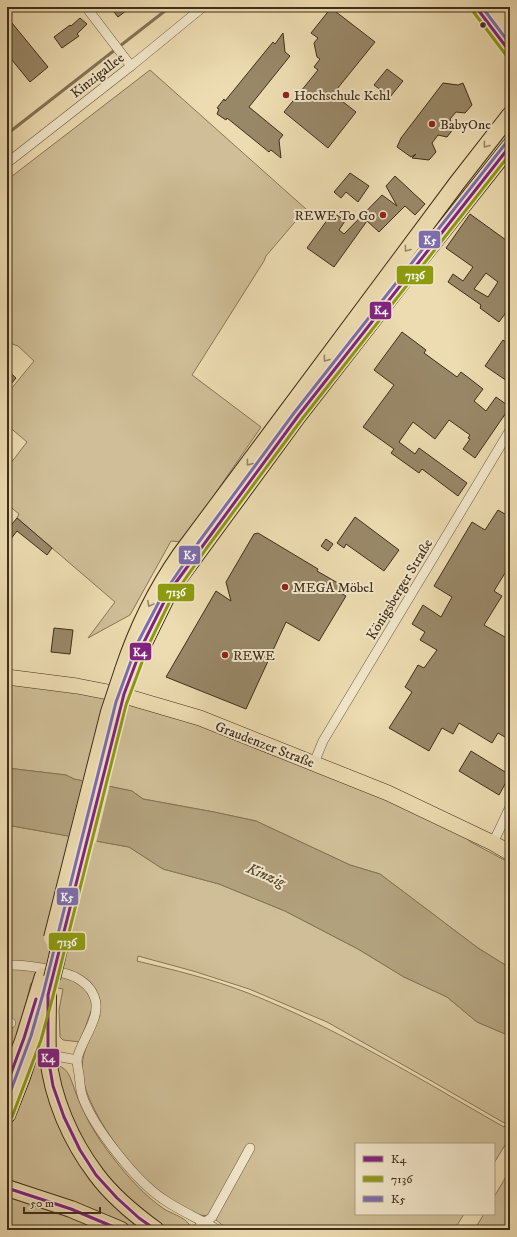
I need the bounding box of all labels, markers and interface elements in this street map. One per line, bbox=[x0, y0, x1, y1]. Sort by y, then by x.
unlabelled marker bbox=[478, 20, 488, 30]
street label: Kinzigallee bbox=[67, 49, 128, 102]
place label: Hochschule Kehl bbox=[294, 87, 391, 105]
marker: Hochschule Kehl bbox=[281, 90, 291, 100]
place label: BabyOne bbox=[440, 116, 491, 134]
marker: BabyOne bbox=[427, 119, 437, 129]
one-way arrow bbox=[483, 141, 490, 148]
place label: REWE To Go bbox=[295, 207, 375, 225]
marker: REWE To Go bbox=[378, 210, 388, 220]
line badge: K5 bbox=[418, 230, 441, 249]
text: K5 bbox=[423, 234, 437, 248]
one-way arrow bbox=[405, 245, 412, 252]
line badge: 7136 bbox=[396, 265, 434, 285]
text: 7136 bbox=[405, 269, 426, 283]
line badge: K4 bbox=[369, 301, 392, 320]
text: K4 bbox=[374, 304, 389, 318]
one-way arrow bbox=[324, 355, 331, 362]
one-way arrow bbox=[246, 459, 253, 466]
street label: Königsberger Straße bbox=[363, 536, 437, 643]
line badge: K5 bbox=[178, 545, 201, 565]
text: K5 bbox=[183, 549, 197, 563]
place label: MEGA Möbel bbox=[293, 579, 374, 597]
marker: MEGA Möbel bbox=[280, 582, 290, 592]
line badge: 7136 bbox=[157, 583, 195, 602]
text: 7136 bbox=[166, 586, 187, 600]
one-way arrow bbox=[147, 600, 155, 607]
line badge: K4 bbox=[129, 642, 152, 661]
text: K4 bbox=[133, 646, 148, 660]
place label: REWE bbox=[233, 647, 275, 665]
marker: REWE bbox=[220, 650, 230, 660]
street label: Graudenzer Straße bbox=[212, 718, 317, 772]
water label: Kinzig bbox=[243, 859, 290, 893]
line badge: K5 bbox=[56, 887, 79, 906]
text: K5 bbox=[60, 891, 74, 905]
line badge: 7136 bbox=[48, 932, 86, 951]
text: 7136 bbox=[57, 936, 78, 950]
line badge: K4 bbox=[37, 1048, 60, 1068]
text: K4 bbox=[41, 1052, 56, 1066]
legend bbox=[355, 1143, 495, 1215]
text: K4 bbox=[391, 1152, 407, 1167]
text: 7136 bbox=[391, 1172, 413, 1187]
scale bar bbox=[24, 1189, 100, 1215]
text: K5 bbox=[391, 1192, 405, 1207]
text: 50 m bbox=[30, 1196, 54, 1211]

